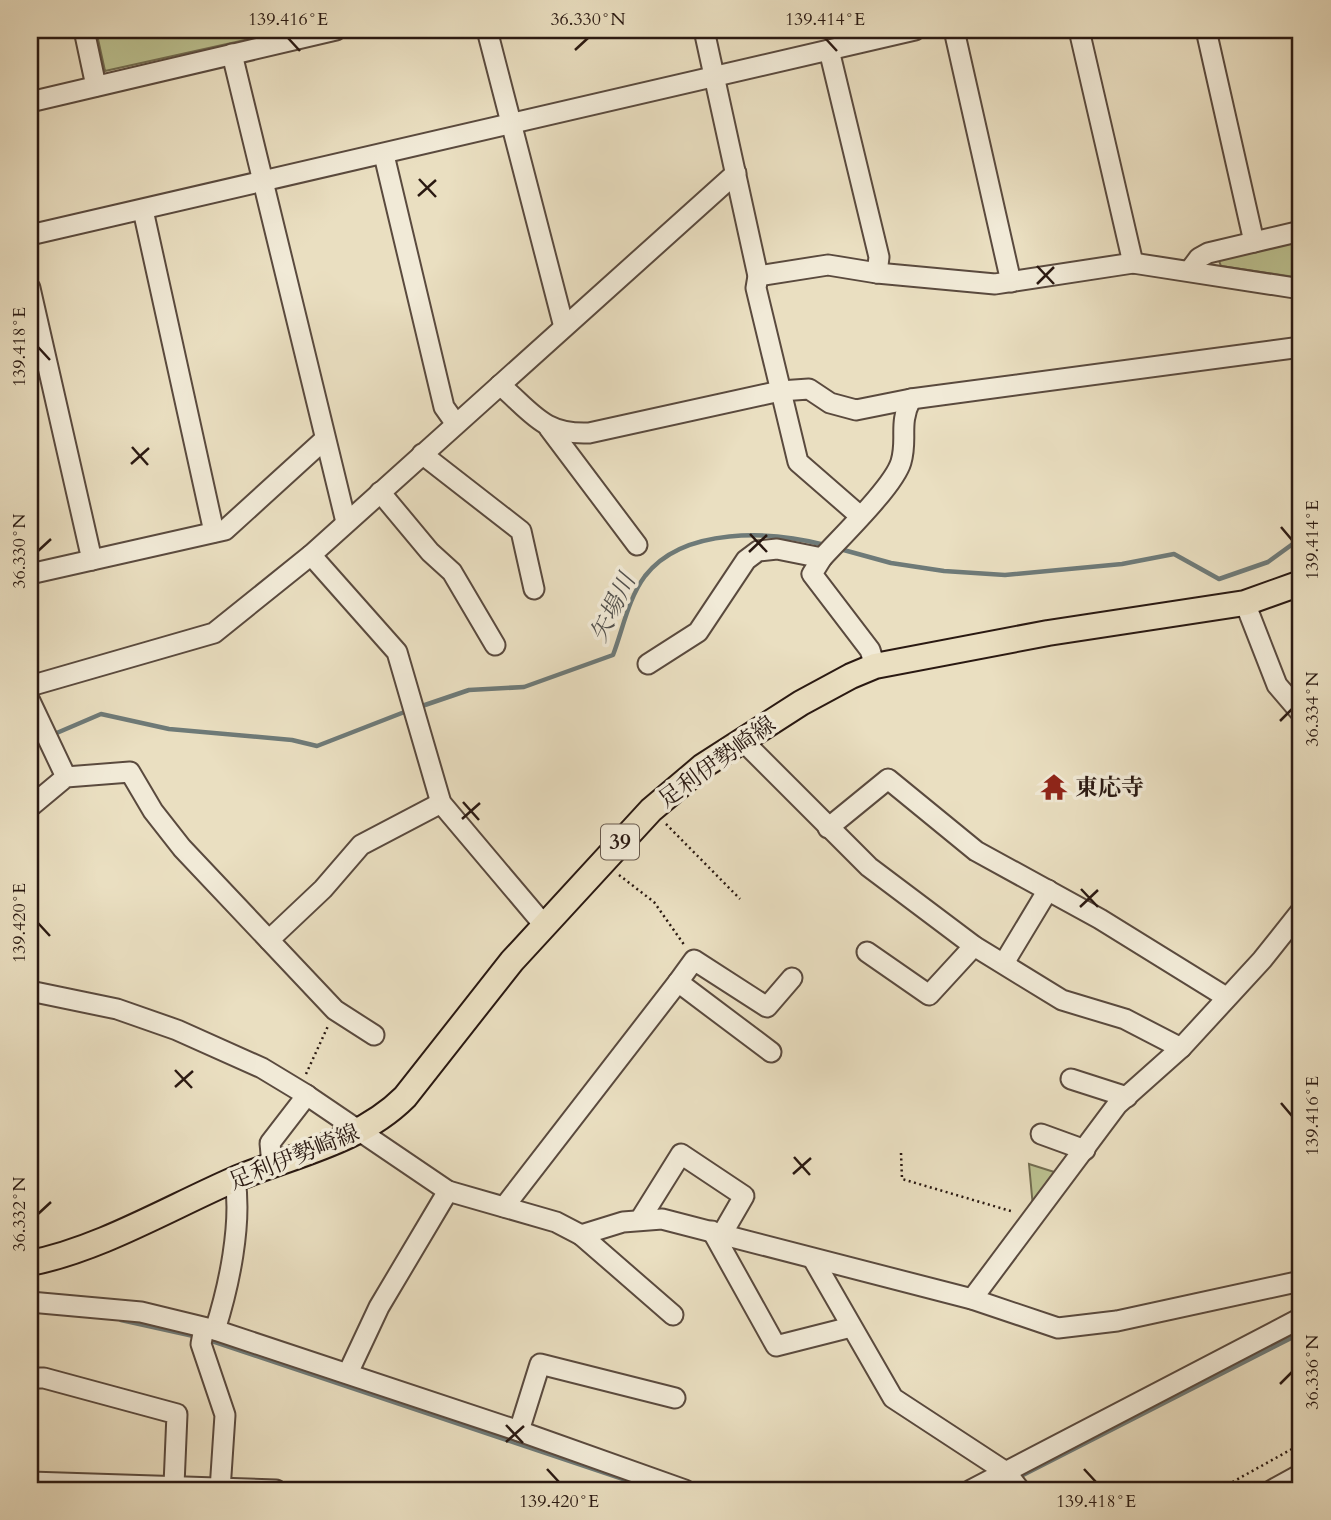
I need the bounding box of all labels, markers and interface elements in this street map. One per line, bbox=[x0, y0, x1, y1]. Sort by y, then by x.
text: 139.416°E bbox=[248, 7, 328, 32]
text: 36.330°N bbox=[550, 7, 626, 32]
text: 139.414°E bbox=[785, 7, 865, 32]
text: 139.418°E bbox=[7, 307, 32, 387]
text: 139.414°E bbox=[1300, 500, 1325, 580]
text: 36.330°N bbox=[7, 513, 32, 589]
water label: 矢場川 bbox=[582, 566, 645, 648]
text: 36.334°N bbox=[1300, 671, 1325, 747]
street label: 足利伊勢崎線 bbox=[652, 709, 782, 815]
temple icon: 東応寺 bbox=[1039, 772, 1069, 802]
place label: 東応寺 bbox=[1075, 772, 1144, 803]
road number: 39 bbox=[601, 824, 639, 860]
text: 139.420°E bbox=[7, 883, 32, 963]
text: 139.416°E bbox=[1300, 1076, 1325, 1156]
street label: 足利伊勢崎線 bbox=[224, 1117, 364, 1197]
text: 36.332°N bbox=[7, 1176, 32, 1252]
text: 36.336°N bbox=[1300, 1334, 1325, 1410]
text: 139.420°E bbox=[519, 1489, 599, 1514]
text: 139.418°E bbox=[1056, 1489, 1136, 1514]

